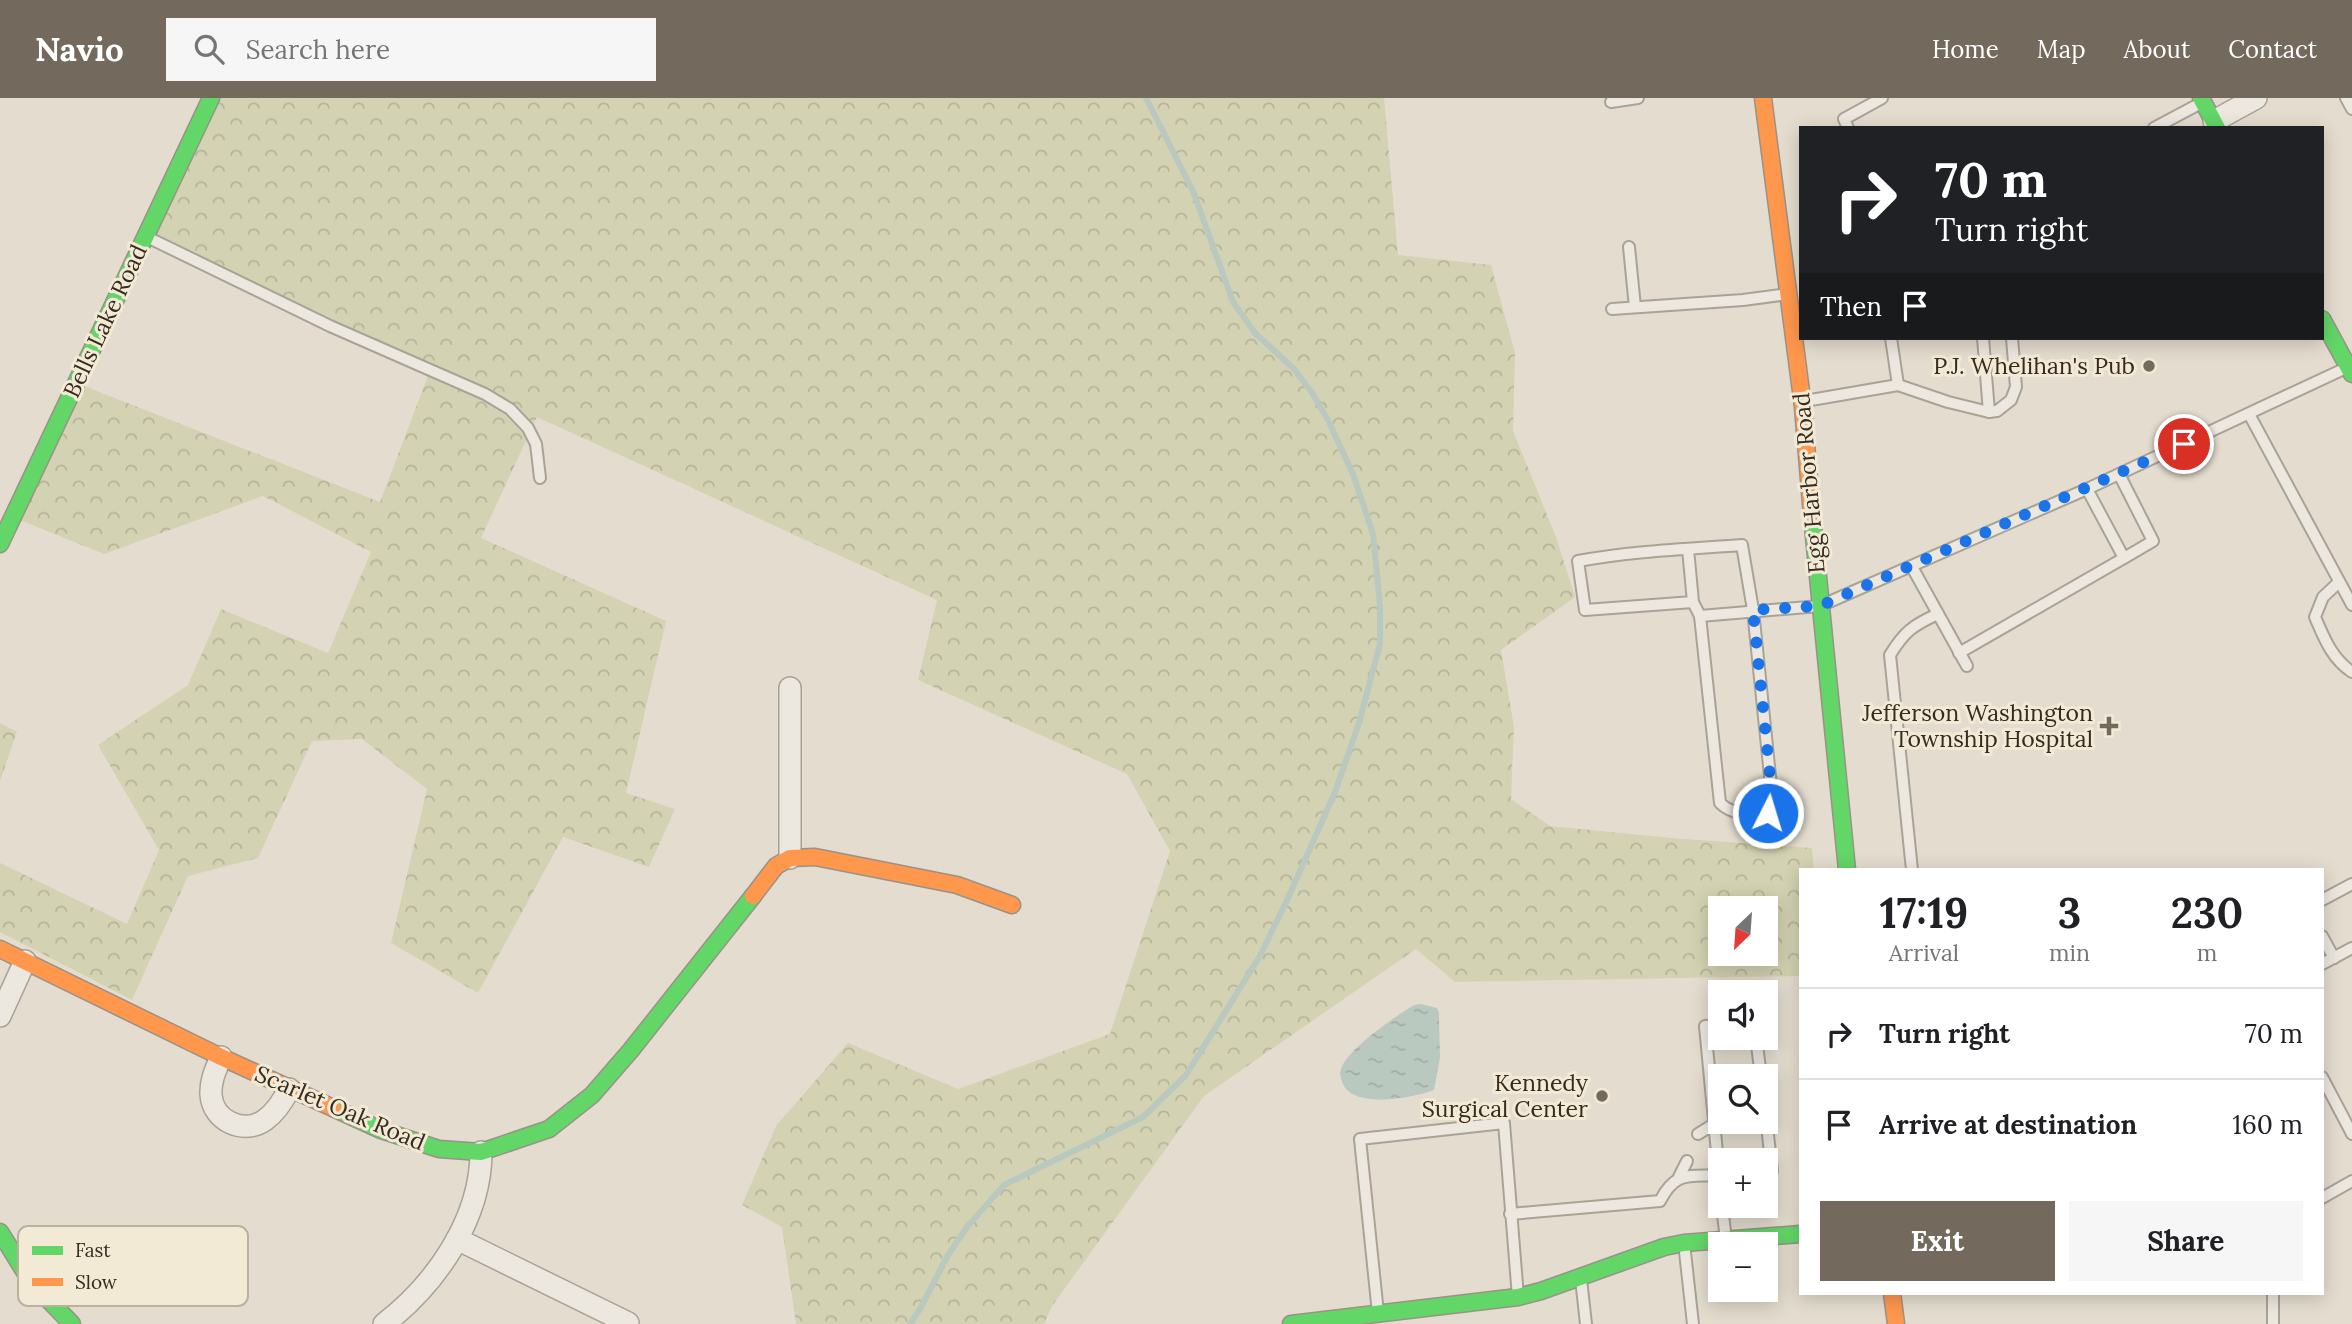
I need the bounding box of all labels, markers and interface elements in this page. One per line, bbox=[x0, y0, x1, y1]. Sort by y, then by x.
search box bbox=[166, 18, 656, 81]
text: Navio bbox=[35, 28, 124, 70]
icon: search bbox=[190, 30, 228, 68]
text: Search here bbox=[246, 33, 390, 66]
text: Home bbox=[1932, 34, 1999, 65]
text: Map bbox=[2037, 34, 2086, 65]
text: About bbox=[2124, 34, 2190, 65]
text: Contact bbox=[2228, 34, 2317, 65]
text: 70 m bbox=[1935, 148, 2047, 210]
icon: right bbox=[1820, 154, 1911, 245]
text: Turn right bbox=[1935, 209, 2088, 250]
street label: Bells Lake Road bbox=[56, 239, 153, 402]
icon: arrive bbox=[1896, 287, 1934, 325]
text: Then bbox=[1820, 290, 1882, 323]
place label: P.J. Whelihan's Pub bbox=[1933, 351, 2135, 380]
marker: P.J. Whelihan's Pub bbox=[2141, 358, 2157, 374]
street label: Egg Harbor Road bbox=[1786, 391, 1831, 575]
pin bbox=[2154, 414, 2214, 474]
icon: arrive bbox=[2165, 425, 2203, 463]
place label: Jefferson Washington Township Hospital bbox=[1861, 698, 2093, 753]
marker: Jefferson Washington Township Hospital bbox=[2099, 716, 2119, 736]
position arrow bbox=[1731, 776, 1805, 850]
text: 17:19 bbox=[1880, 886, 1968, 940]
text: 3 bbox=[2058, 886, 2081, 940]
text: 230 bbox=[2171, 886, 2243, 940]
north arrow bbox=[1708, 896, 1778, 966]
map controls bbox=[1708, 896, 1778, 1302]
text: Arrival bbox=[1889, 938, 1959, 967]
text: min bbox=[2049, 938, 2090, 967]
text: m bbox=[2197, 938, 2217, 967]
button: sound bbox=[1708, 980, 1778, 1050]
icon: right bbox=[1820, 1015, 1858, 1053]
text: Turn right bbox=[1879, 1017, 2010, 1050]
text: 70 m bbox=[2245, 1017, 2303, 1050]
street label: Scarlet Oak Road bbox=[251, 1059, 430, 1157]
button: search bbox=[1708, 1064, 1778, 1134]
place label: Kennedy Surgical Center bbox=[1422, 1068, 1589, 1123]
marker: Kennedy Surgical Center bbox=[1594, 1088, 1610, 1104]
icon: arrive bbox=[1820, 1106, 1858, 1144]
text: Arrive at destination bbox=[1879, 1108, 2137, 1141]
text: 160 m bbox=[2232, 1108, 2303, 1141]
button: + bbox=[1708, 1148, 1778, 1218]
button: Exit bbox=[1820, 1201, 2055, 1281]
button: Share bbox=[2069, 1201, 2303, 1281]
legend bbox=[18, 1226, 248, 1306]
button: − bbox=[1708, 1232, 1778, 1302]
text: Fast bbox=[75, 1238, 111, 1262]
text: Slow bbox=[75, 1270, 118, 1294]

